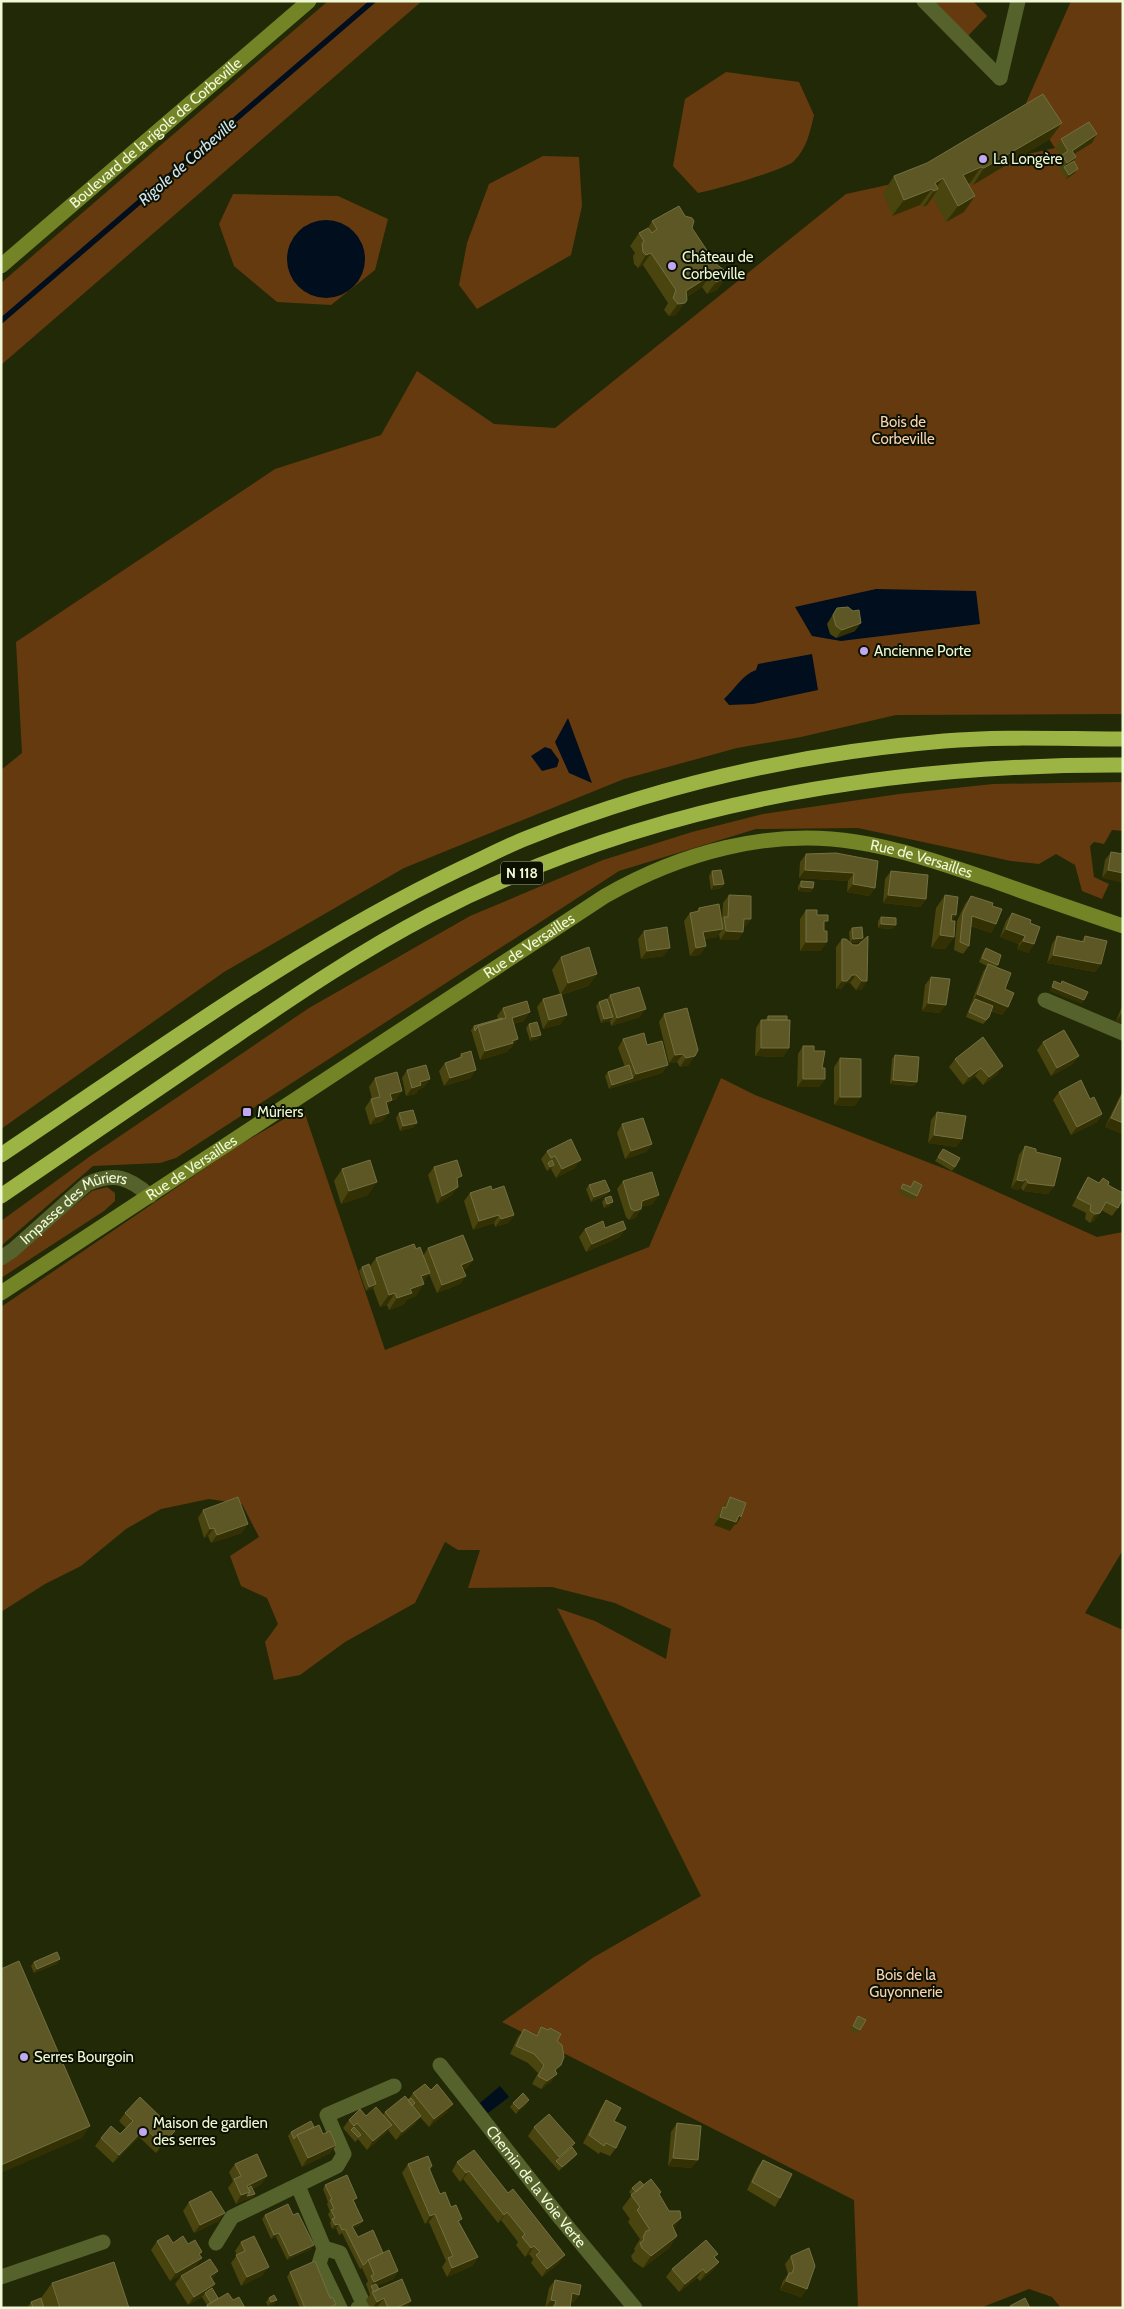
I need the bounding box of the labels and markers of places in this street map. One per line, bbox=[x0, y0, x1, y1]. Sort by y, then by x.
place label: La Longère bbox=[993, 150, 1063, 168]
marker: La Longère bbox=[977, 153, 989, 165]
place label: Château de Corbeville bbox=[682, 248, 754, 283]
marker: Château de Corbeville bbox=[666, 260, 678, 272]
place label: Ancienne Porte bbox=[874, 642, 971, 660]
marker: Ancienne Porte bbox=[858, 645, 870, 657]
place label: Mûriers bbox=[257, 1103, 303, 1121]
marker: Mûriers bbox=[241, 1106, 253, 1118]
place label: Serres Bourgoin bbox=[34, 2048, 134, 2066]
marker: Serres Bourgoin bbox=[18, 2051, 30, 2063]
place label: Maison de gardien des serres bbox=[153, 2114, 268, 2149]
marker: Maison de gardien des serres bbox=[137, 2126, 149, 2138]

